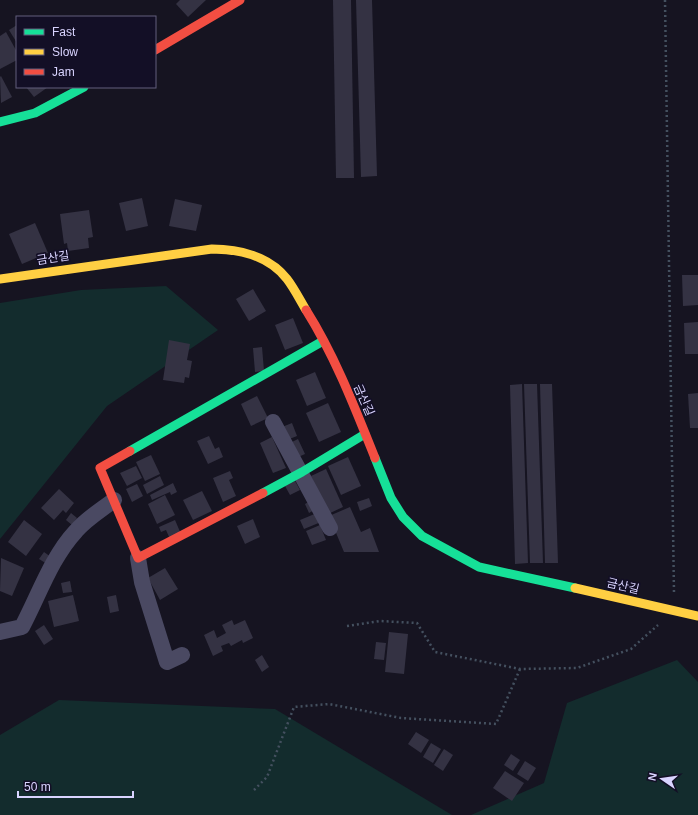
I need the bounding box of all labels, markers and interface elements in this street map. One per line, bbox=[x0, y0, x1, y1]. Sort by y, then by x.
legend bbox=[16, 16, 156, 88]
text: Fast bbox=[52, 25, 76, 39]
text: Slow bbox=[52, 45, 78, 59]
text: Jam bbox=[52, 65, 75, 79]
street label: 금산길 bbox=[36, 248, 70, 268]
street label: 금산길 bbox=[351, 382, 377, 418]
street label: 금산길 bbox=[605, 575, 641, 597]
north arrow bbox=[642, 759, 682, 799]
text: N bbox=[646, 771, 659, 782]
scale bar bbox=[18, 773, 133, 799]
text: 50 m bbox=[24, 780, 51, 794]

